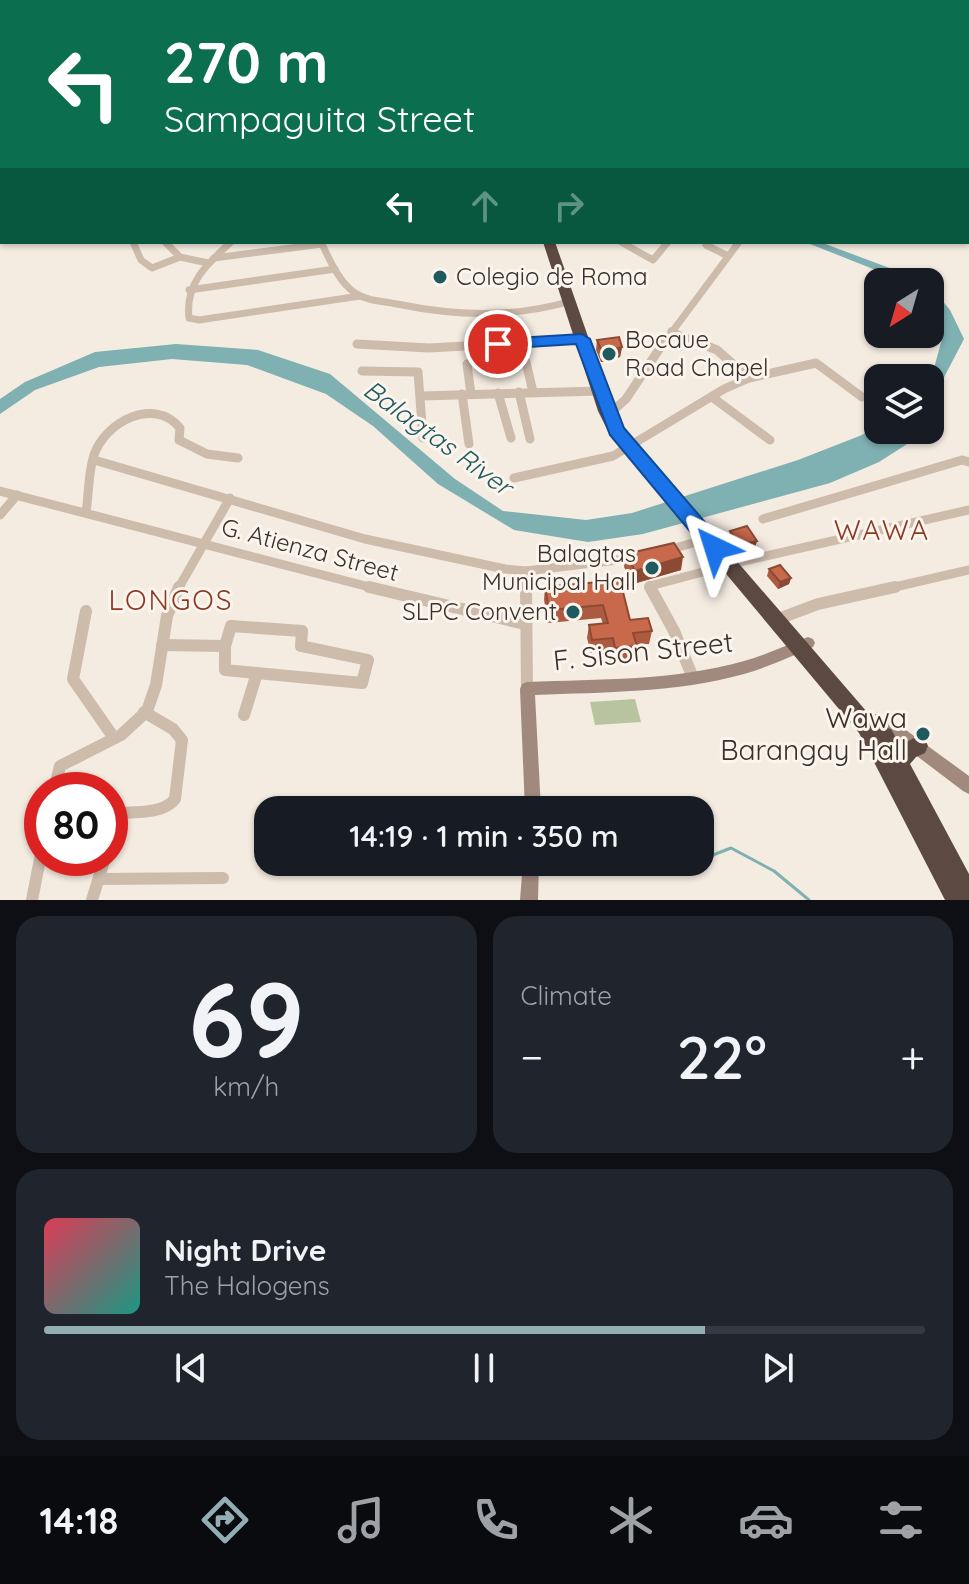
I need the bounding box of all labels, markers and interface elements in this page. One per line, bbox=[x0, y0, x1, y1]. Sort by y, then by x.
text: 270 m bbox=[164, 27, 328, 97]
icon: left bbox=[32, 32, 136, 136]
text: Sampaguita Street bbox=[164, 96, 475, 141]
icon: left bbox=[379, 184, 423, 228]
icon: ahead bbox=[463, 184, 507, 228]
icon: right bbox=[547, 184, 591, 228]
place label: Colegio de Roma bbox=[456, 261, 648, 291]
marker: Colegio de Roma bbox=[431, 268, 449, 286]
north arrow bbox=[864, 268, 944, 348]
map controls bbox=[864, 268, 944, 444]
pin bbox=[464, 310, 532, 378]
icon: arrive bbox=[476, 322, 520, 366]
place label: Bocaue Road Chapel bbox=[625, 324, 769, 382]
marker: Bocaue Road Chapel bbox=[600, 345, 618, 363]
button: layers bbox=[864, 364, 944, 444]
water label: Balagtas River bbox=[357, 373, 522, 504]
position arrow bbox=[673, 506, 757, 590]
street label: G. Atienza Street bbox=[219, 511, 402, 587]
district label: WAWA bbox=[834, 512, 930, 547]
place label: Balagtas Municipal Hall bbox=[482, 538, 636, 596]
marker: Balagtas Municipal Hall bbox=[643, 559, 661, 577]
district label: LONGOS bbox=[108, 582, 234, 617]
place label: SLPC Convent bbox=[402, 596, 557, 626]
marker: SLPC Convent bbox=[564, 603, 582, 621]
street label: F. Sison Street bbox=[551, 624, 735, 677]
place label: Wawa Barangay Hall bbox=[720, 700, 907, 767]
marker: Wawa Barangay Hall bbox=[914, 725, 932, 743]
speed limit sign: 80 bbox=[24, 772, 128, 876]
text: 14:19 · 1 min · 350 m bbox=[349, 817, 619, 855]
text: 69 bbox=[188, 953, 305, 1083]
text: Climate bbox=[521, 979, 612, 1012]
text: 22° bbox=[677, 1019, 767, 1094]
text: − bbox=[521, 1029, 543, 1084]
text: + bbox=[900, 1029, 925, 1084]
text: km/h bbox=[213, 1070, 279, 1103]
text: Night Drive bbox=[164, 1231, 326, 1269]
text: The Halogens bbox=[164, 1269, 330, 1302]
icon: previous bbox=[169, 1346, 213, 1390]
icon: pause bbox=[462, 1346, 506, 1390]
icon: next bbox=[756, 1346, 800, 1390]
icon: directions bbox=[197, 1492, 253, 1548]
icon: music bbox=[333, 1492, 389, 1548]
icon: phone bbox=[468, 1492, 524, 1548]
icon: climate bbox=[603, 1492, 659, 1548]
icon: car bbox=[738, 1492, 794, 1548]
icon: filters bbox=[873, 1492, 929, 1548]
text: 14:18 bbox=[40, 1498, 118, 1543]

